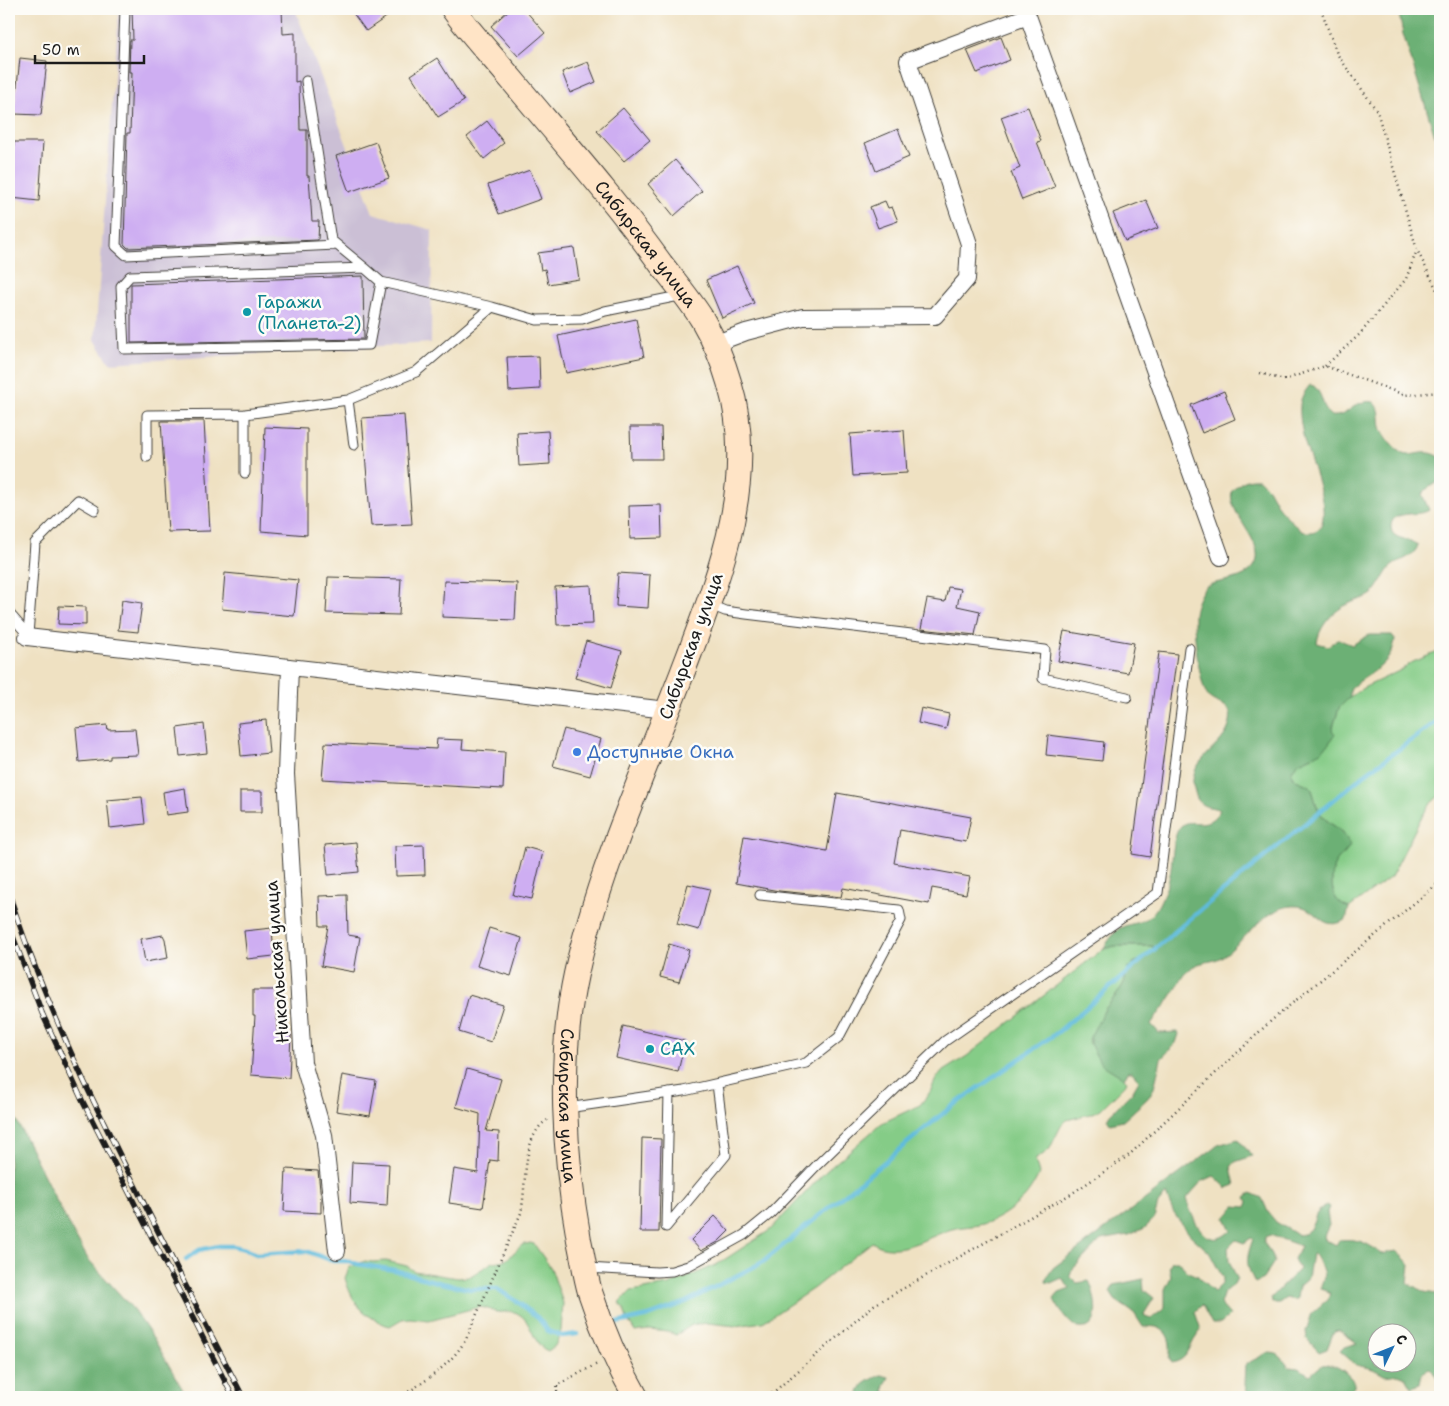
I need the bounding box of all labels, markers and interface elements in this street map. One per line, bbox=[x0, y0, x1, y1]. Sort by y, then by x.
scale bar bbox=[35, 32, 144, 64]
text: 50 m bbox=[42, 40, 80, 60]
street label: Сибирская улица bbox=[589, 175, 703, 312]
place label: Гаражи (Планета-2) bbox=[257, 290, 361, 335]
marker: Гаражи (Планета-2) bbox=[241, 306, 253, 318]
street label: Сибирская улица bbox=[653, 569, 729, 723]
place label: Доступные Окна bbox=[587, 740, 734, 764]
marker: Доступные Окна bbox=[571, 746, 583, 758]
street label: Никольская улица bbox=[259, 880, 295, 1044]
street label: Сибирская улица bbox=[553, 1027, 582, 1184]
place label: САХ bbox=[660, 1037, 695, 1061]
marker: САХ bbox=[644, 1043, 656, 1055]
north arrow bbox=[1366, 1324, 1416, 1374]
text: С bbox=[1392, 1330, 1411, 1348]

